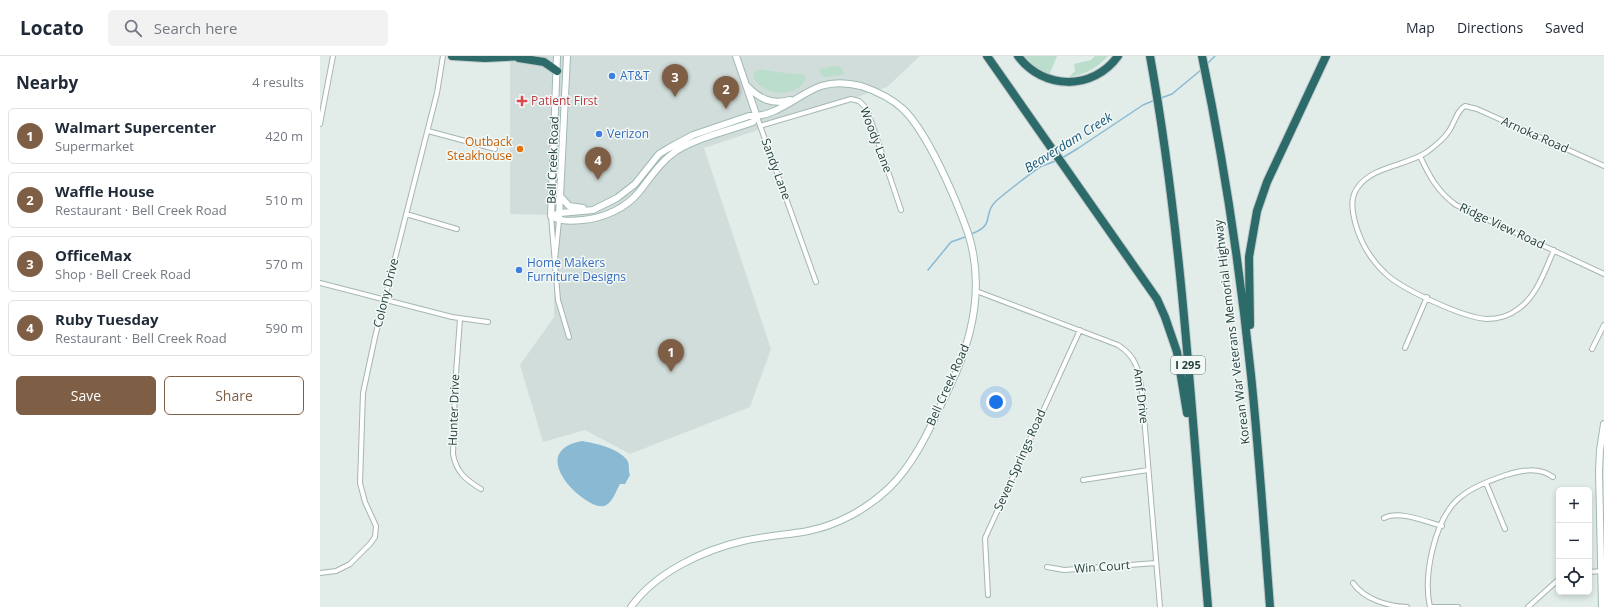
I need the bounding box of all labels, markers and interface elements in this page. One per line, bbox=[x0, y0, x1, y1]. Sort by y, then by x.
search box bbox=[108, 10, 388, 46]
text: Locato bbox=[20, 15, 84, 41]
icon: search bbox=[122, 17, 144, 39]
text: Search here bbox=[154, 18, 237, 38]
text: Map bbox=[1406, 18, 1435, 37]
text: Directions bbox=[1457, 18, 1523, 37]
text: Saved bbox=[1545, 18, 1584, 37]
pin: 3 bbox=[662, 64, 688, 97]
place label: AT&T bbox=[620, 67, 650, 84]
text: Nearby bbox=[16, 71, 78, 94]
marker: AT&T bbox=[607, 71, 617, 81]
text: 4 results bbox=[252, 73, 304, 91]
pin: 2 bbox=[713, 76, 739, 109]
place label: Patient First bbox=[531, 92, 598, 109]
marker: Patient First bbox=[516, 95, 528, 107]
street label: Woody Lane bbox=[856, 105, 897, 175]
water label: Beaverdam Creek bbox=[1020, 107, 1116, 176]
street label: Arnoka Road bbox=[1499, 112, 1571, 157]
street label: Bell Creek Road bbox=[542, 116, 563, 204]
text: Walmart Supercenter bbox=[55, 117, 216, 137]
place label: Verizon bbox=[607, 125, 649, 142]
text: 1 bbox=[26, 127, 34, 145]
text: 420 m bbox=[265, 127, 303, 145]
marker: Verizon bbox=[594, 129, 604, 139]
place label: Outback Steakhouse bbox=[447, 133, 513, 164]
street label: Sandy Lane bbox=[758, 136, 796, 202]
text: Supermarket bbox=[55, 137, 134, 155]
marker: Outback Steakhouse bbox=[515, 144, 525, 154]
pin: 4 bbox=[585, 147, 611, 180]
text: Waffle House bbox=[55, 181, 154, 201]
text: 2 bbox=[26, 191, 34, 209]
text: 510 m bbox=[265, 191, 303, 209]
street label: Ridge View Road bbox=[1457, 198, 1548, 253]
text: Restaurant · Bell Creek Road bbox=[55, 201, 227, 219]
street label: Korean War Veterans Memorial Highway bbox=[1209, 218, 1254, 445]
text: OfficeMax bbox=[55, 245, 132, 265]
place label: Home Makers Furniture Designs bbox=[527, 254, 626, 285]
text: 3 bbox=[26, 255, 34, 273]
text: 570 m bbox=[265, 255, 303, 273]
street label: Colony Drive bbox=[369, 256, 402, 329]
text: Shop · Bell Creek Road bbox=[55, 265, 191, 283]
marker: Home Makers Furniture Designs bbox=[514, 265, 524, 275]
text: Ruby Tuesday bbox=[55, 309, 159, 329]
text: 4 bbox=[26, 319, 34, 337]
text: 590 m bbox=[265, 319, 303, 337]
text: Restaurant · Bell Creek Road bbox=[55, 329, 227, 347]
pin: 1 bbox=[658, 339, 684, 372]
street label: Bell Creek Road bbox=[922, 341, 973, 428]
road number: I 295 bbox=[1171, 356, 1205, 374]
street label: Amf Drive bbox=[1130, 367, 1153, 425]
street label: Hunter Drive bbox=[444, 373, 463, 446]
button: Save bbox=[16, 376, 156, 415]
button: Share bbox=[164, 376, 304, 415]
your location bbox=[986, 392, 1006, 412]
street label: Seven Springs Road bbox=[989, 406, 1050, 513]
map controls bbox=[1556, 487, 1592, 595]
button: + bbox=[1556, 487, 1592, 523]
button: − bbox=[1556, 523, 1592, 559]
street label: Win Court bbox=[1073, 556, 1130, 577]
button: locate bbox=[1556, 559, 1592, 595]

